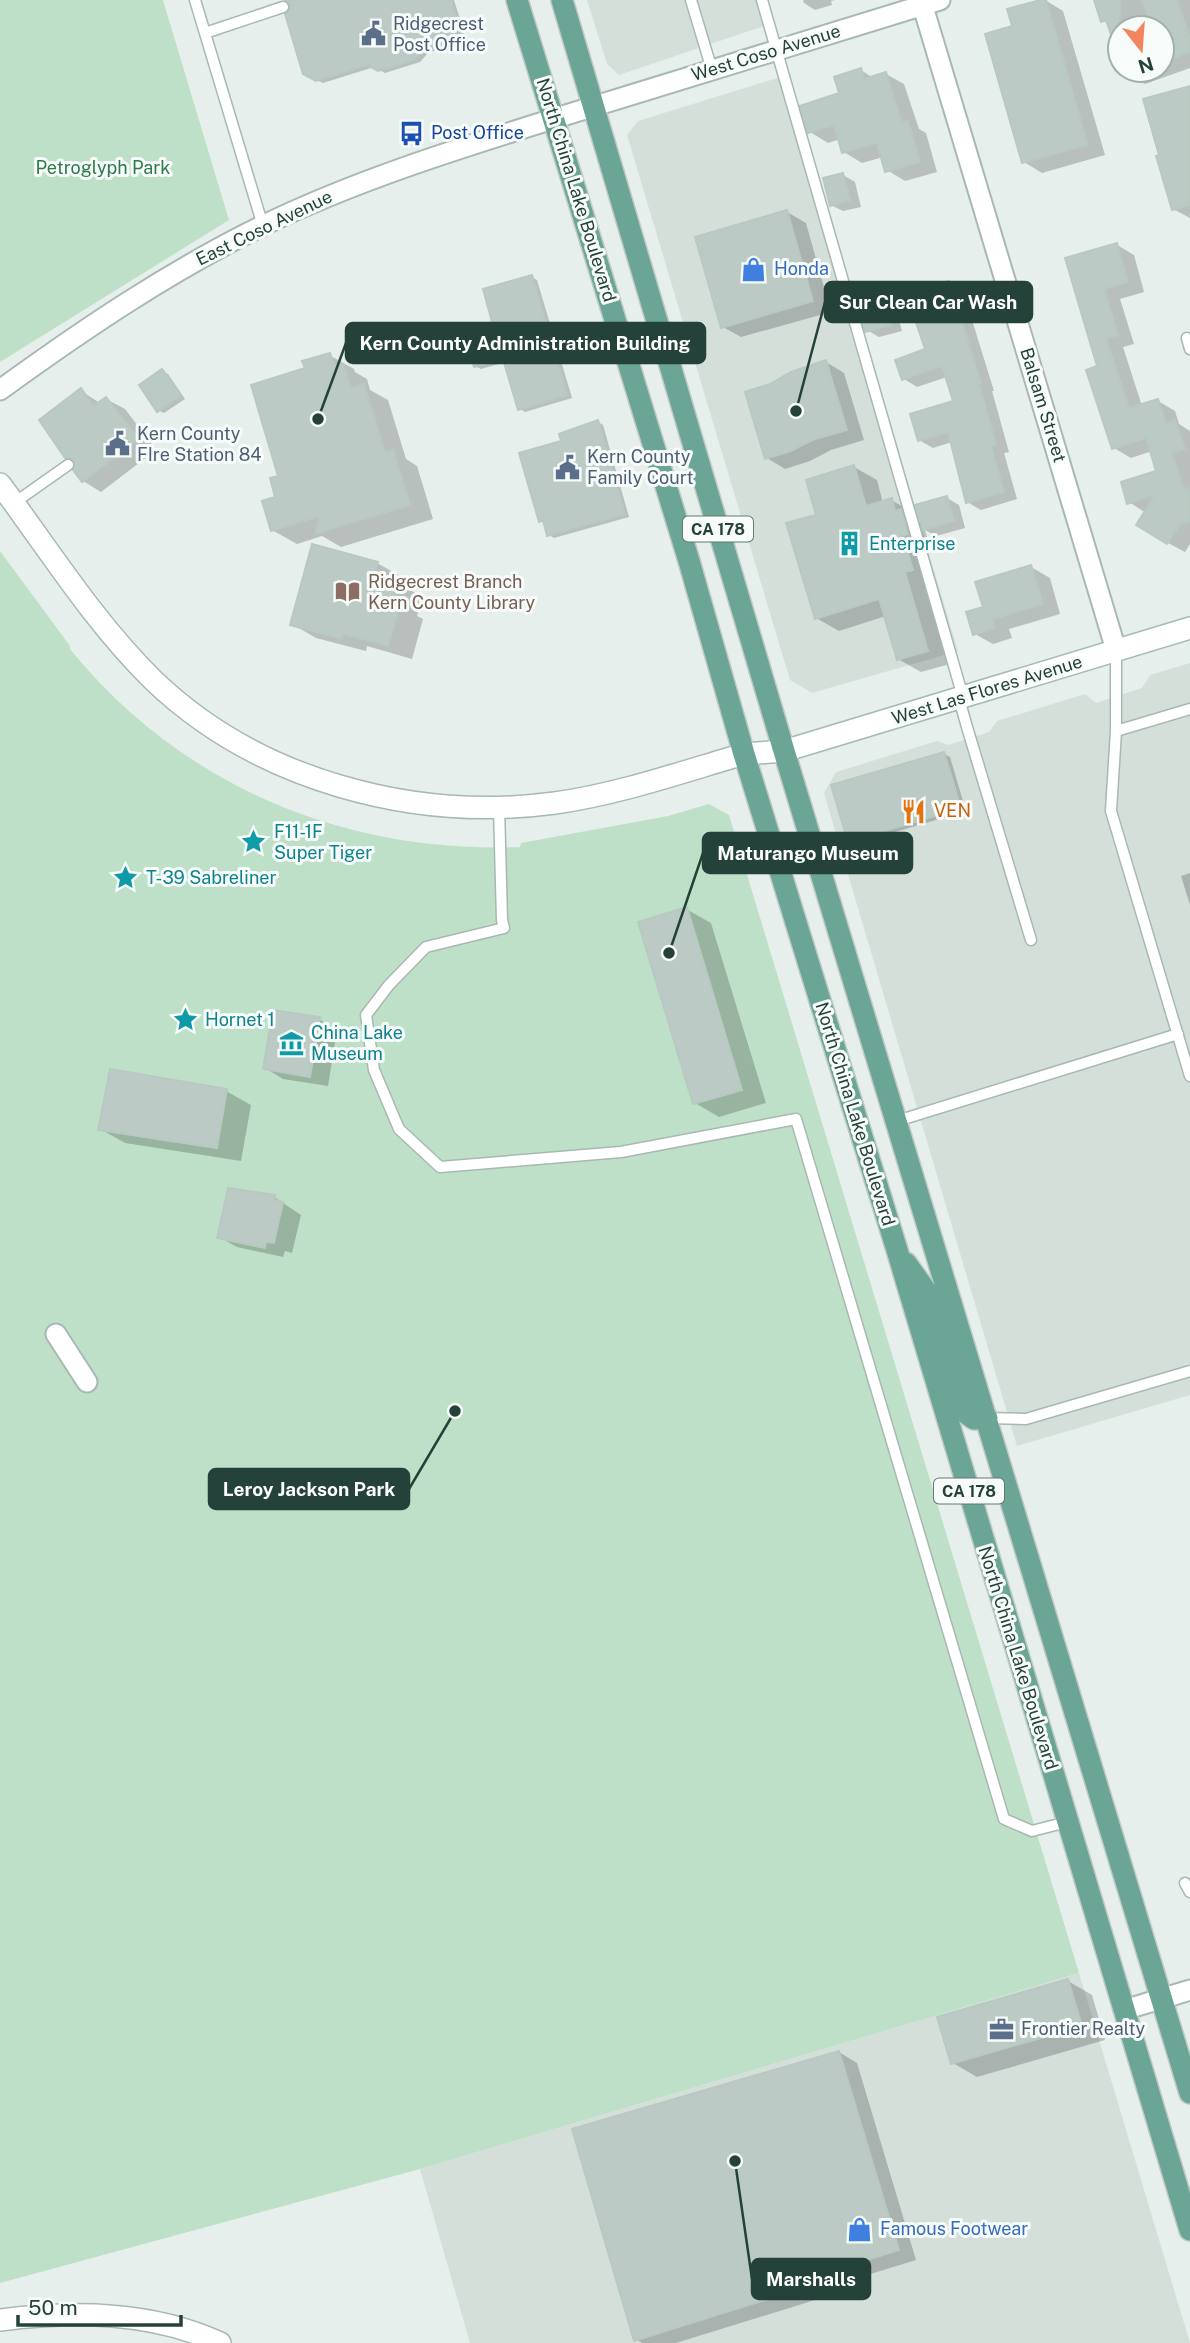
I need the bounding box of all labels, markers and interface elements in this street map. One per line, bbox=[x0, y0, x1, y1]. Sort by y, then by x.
place label: Ridgecrest Post Office bbox=[393, 13, 486, 55]
north arrow bbox=[1106, 14, 1176, 84]
public building icon: Ridgecrest Post Office bbox=[359, 20, 387, 48]
street label: West Coso Avenue bbox=[689, 20, 843, 85]
text: N bbox=[1136, 53, 1156, 78]
street label: North China Lake Boulevard bbox=[532, 76, 621, 304]
bus stop icon: Post Office bbox=[397, 119, 425, 147]
place label: Post Office bbox=[431, 122, 524, 143]
park label: Petroglyph Park bbox=[36, 157, 170, 178]
street label: East Coso Avenue bbox=[192, 185, 335, 270]
shop icon: Honda bbox=[740, 255, 768, 283]
place label: Honda bbox=[774, 258, 829, 279]
callout: Sur Clean Car Wash bbox=[825, 282, 1032, 322]
text: Sur Clean Car Wash bbox=[839, 291, 1017, 313]
callout: Kern County Administration Building bbox=[346, 323, 705, 363]
text: Kern County Administration Building bbox=[359, 332, 691, 354]
street label: Balsam Street bbox=[1016, 345, 1071, 465]
place label: Kern County FIre Station 84 bbox=[137, 423, 262, 465]
public building icon: Kern County FIre Station 84 bbox=[103, 430, 131, 458]
place label: Kern County Family Court bbox=[587, 446, 694, 488]
public building icon: Kern County Family Court bbox=[553, 453, 581, 481]
road number: CA 178 bbox=[683, 516, 753, 542]
building icon: Enterprise bbox=[835, 530, 863, 558]
place label: Enterprise bbox=[869, 533, 955, 554]
place label: Ridgecrest Branch Kern County Library bbox=[368, 571, 535, 613]
library icon: Ridgecrest Branch Kern County Library bbox=[334, 578, 362, 606]
street label: West Las Flores Avenue bbox=[889, 650, 1085, 729]
restaurant icon: VEN bbox=[900, 797, 928, 825]
place label: VEN bbox=[934, 800, 971, 821]
place label: F11-1F Super Tiger bbox=[274, 821, 372, 863]
place icon: F11-1F Super Tiger bbox=[240, 828, 268, 856]
callout: Maturango Museum bbox=[703, 833, 912, 873]
text: Maturango Museum bbox=[717, 842, 899, 864]
place icon: T-39 Sabreliner bbox=[112, 864, 140, 892]
place label: T-39 Sabreliner bbox=[146, 867, 277, 888]
street label: North China Lake Boulevard bbox=[811, 1000, 900, 1228]
place icon: Hornet 1 bbox=[171, 1006, 199, 1034]
place label: Hornet 1 bbox=[205, 1009, 275, 1030]
place label: China Lake Museum bbox=[311, 1022, 403, 1064]
museum icon: China Lake Museum bbox=[277, 1029, 305, 1057]
callout: Leroy Jackson Park bbox=[209, 1469, 409, 1509]
text: Leroy Jackson Park bbox=[223, 1478, 395, 1500]
road number: CA 178 bbox=[934, 1478, 1004, 1504]
street label: North China Lake Boulevard bbox=[974, 1544, 1063, 1772]
office icon: Frontier Realty bbox=[987, 2015, 1015, 2043]
place label: Frontier Realty bbox=[1021, 2018, 1146, 2039]
shop icon: Famous Footwear bbox=[846, 2215, 874, 2243]
place label: Famous Footwear bbox=[880, 2218, 1028, 2239]
callout: Marshalls bbox=[752, 2259, 870, 2299]
text: Marshalls bbox=[766, 2268, 856, 2290]
scale bar bbox=[18, 2284, 180, 2328]
text: 50 m bbox=[28, 2295, 78, 2320]

